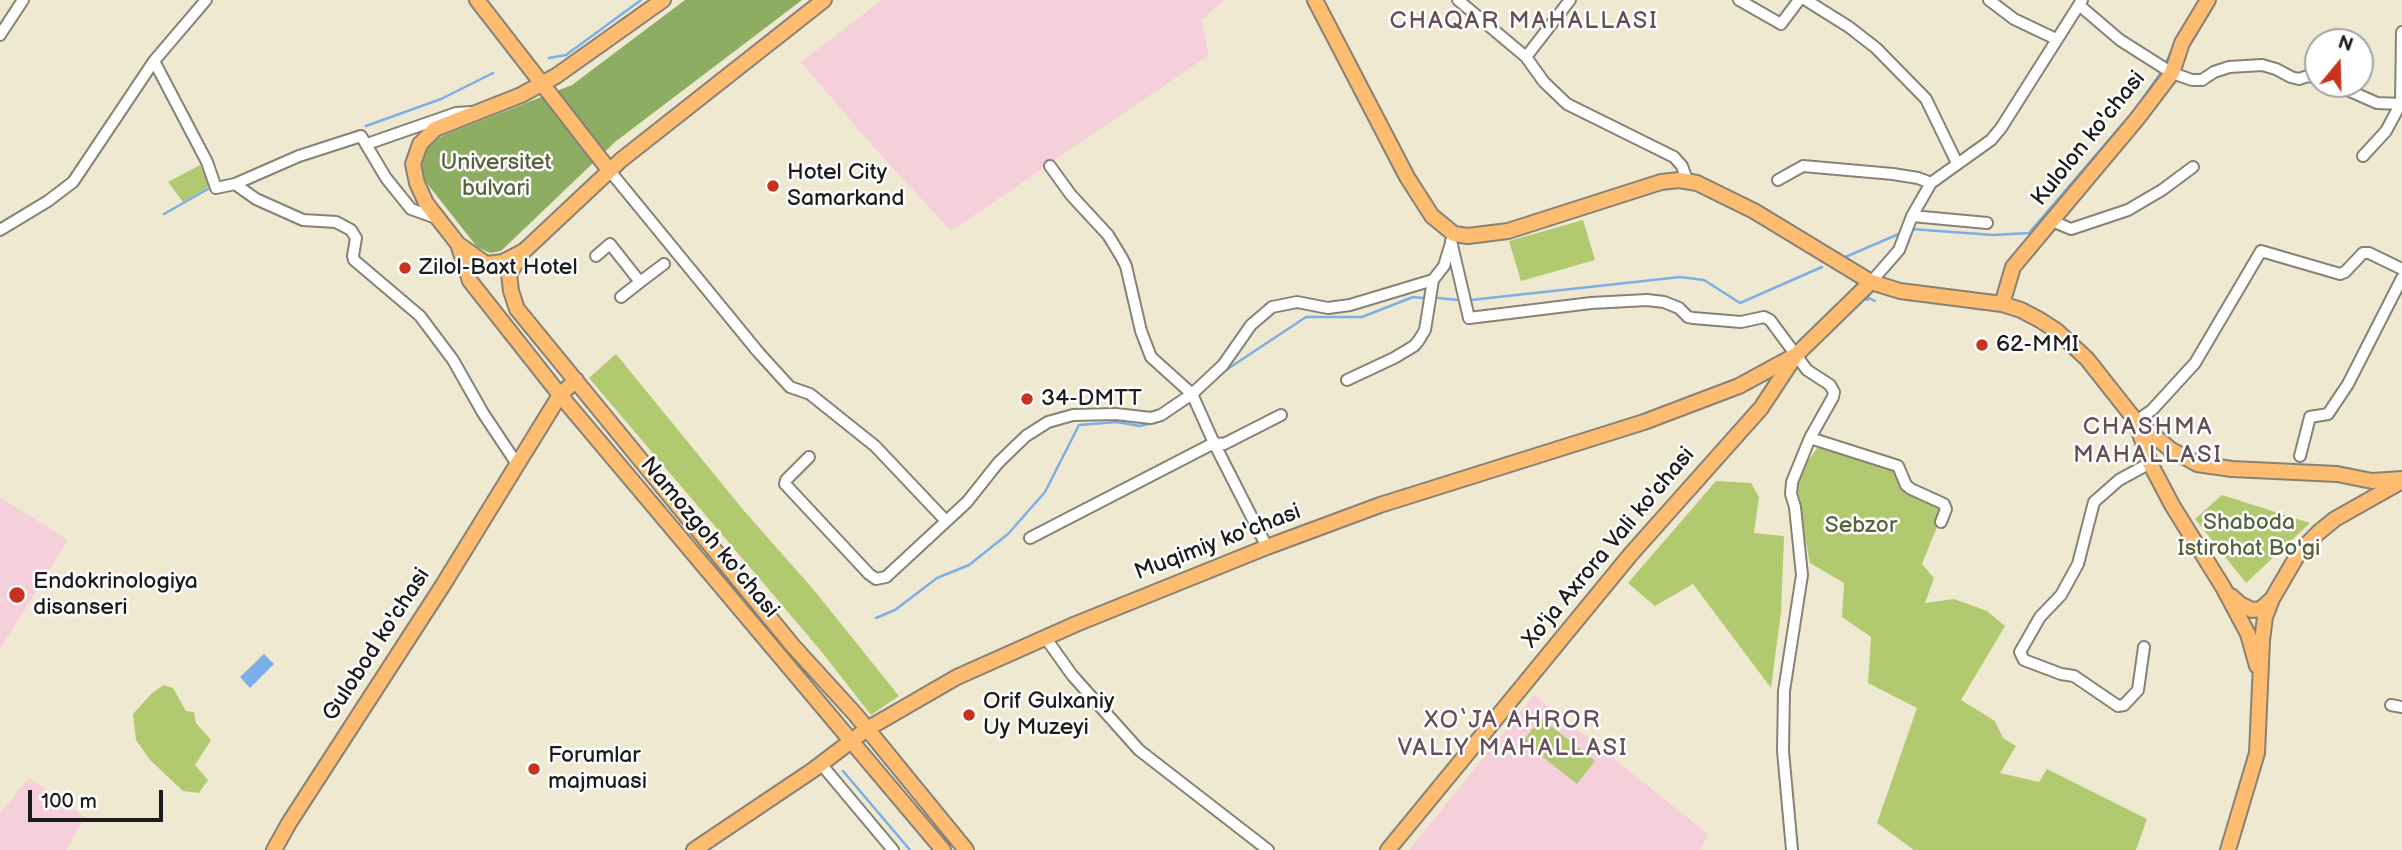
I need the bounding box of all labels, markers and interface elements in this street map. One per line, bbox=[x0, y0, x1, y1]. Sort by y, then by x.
district label: CHAQAR MAHALLASI bbox=[1391, 8, 1657, 36]
north arrow bbox=[2304, 28, 2374, 98]
text: N bbox=[2335, 31, 2356, 58]
street label: Kulolon ko'chasi bbox=[2026, 66, 2152, 212]
park label: Universitet bulvari bbox=[441, 149, 551, 203]
place label: Hotel City Samarkand bbox=[787, 159, 904, 213]
marker: Hotel City Samarkand bbox=[765, 178, 781, 194]
place label: Zilol-Baxt Hotel bbox=[419, 254, 578, 282]
marker: Zilol-Baxt Hotel bbox=[397, 260, 413, 276]
place label: 62-MMI bbox=[1996, 331, 2079, 359]
marker: 62-MMI bbox=[1974, 337, 1990, 353]
place label: 34-DMTT bbox=[1041, 385, 1142, 413]
marker: 34-DMTT bbox=[1019, 391, 1035, 407]
district label: CHASHMA MAHALLASI bbox=[2074, 414, 2222, 470]
street label: Xo'ja Axrora Vali ko'chasi bbox=[1517, 442, 1701, 654]
street label: Namozgoh ko'chasi bbox=[634, 452, 784, 624]
street label: Muqimiy ko'chasi bbox=[1131, 499, 1305, 587]
park label: Shaboda Istirohat Bo'gi bbox=[2178, 509, 2320, 563]
park label: Sebzor bbox=[1825, 512, 1897, 540]
street label: Gulobod ko'chasi bbox=[317, 563, 437, 727]
place label: Endokrinologiya disanseri bbox=[33, 568, 198, 622]
marker: Endokrinologiya disanseri bbox=[7, 585, 27, 605]
place label: Orif Gulxaniy Uy Muzeyi bbox=[983, 688, 1115, 742]
marker: Orif Gulxaniy Uy Muzeyi bbox=[961, 707, 977, 723]
district label: XO‘JA AHROR VALIY MAHALLASI bbox=[1399, 707, 1627, 763]
place label: Forumlar majmuasi bbox=[548, 742, 647, 796]
marker: Forumlar majmuasi bbox=[526, 761, 542, 777]
scale bar bbox=[32, 776, 166, 820]
text: 100 m bbox=[41, 789, 97, 814]

